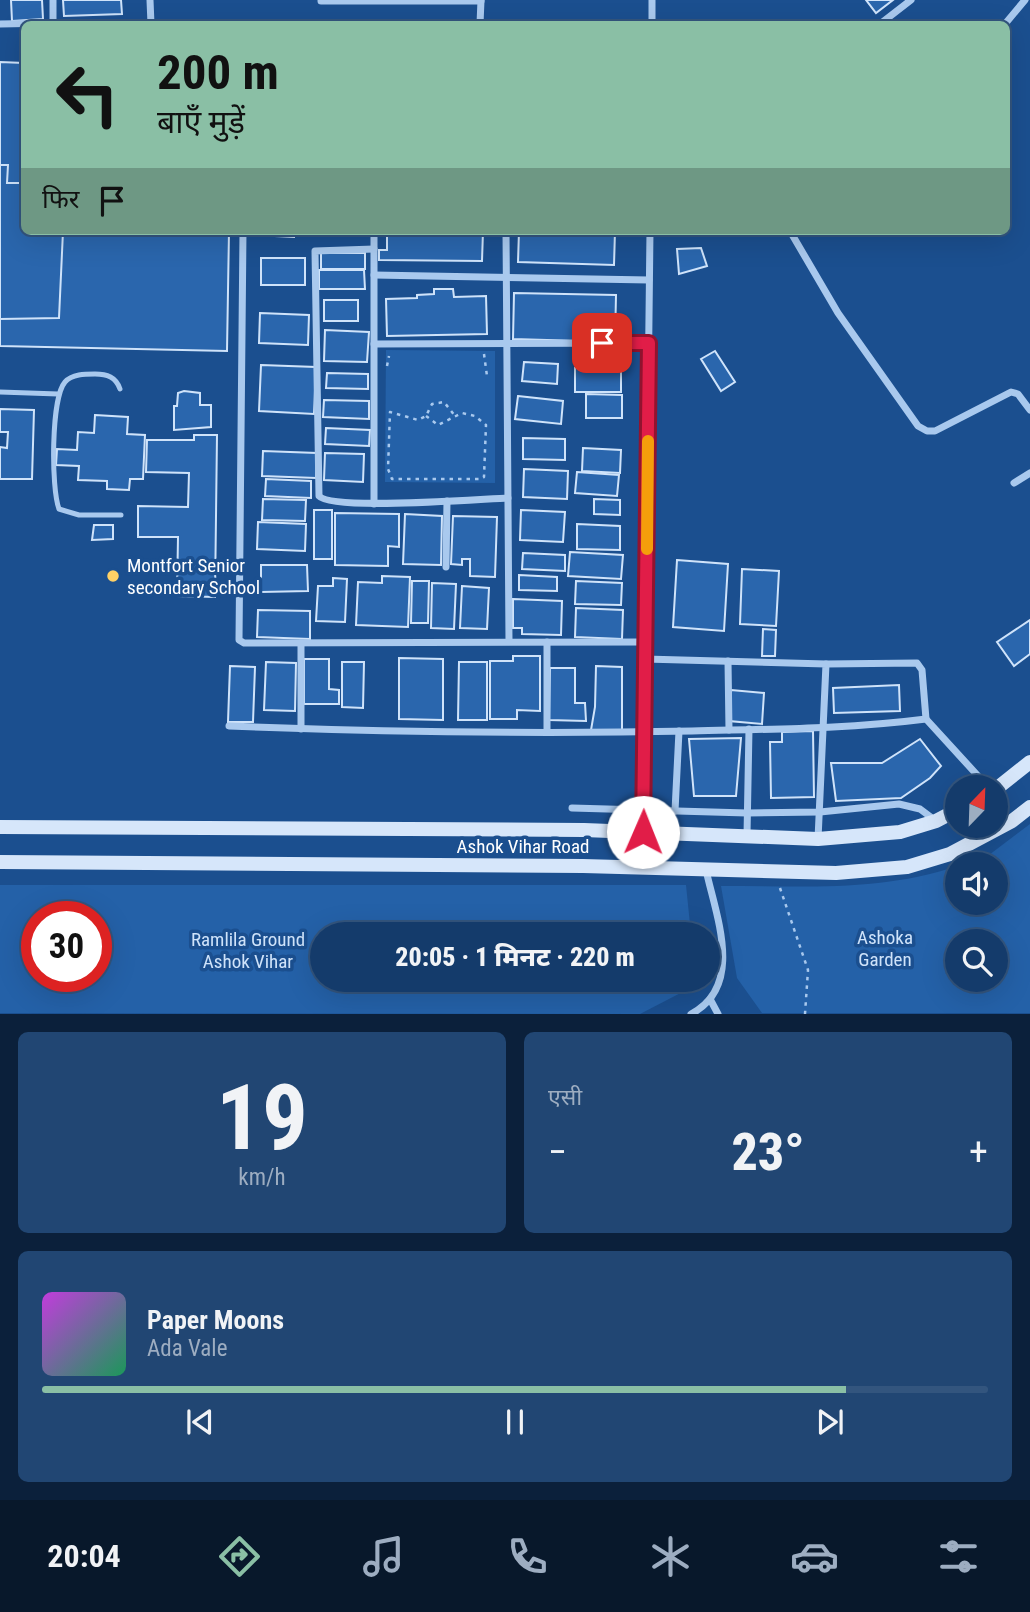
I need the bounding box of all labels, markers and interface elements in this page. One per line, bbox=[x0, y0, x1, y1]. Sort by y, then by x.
text: 200 m bbox=[157, 44, 279, 101]
icon: left bbox=[42, 49, 133, 140]
text: बाएँ मुड़ें bbox=[157, 103, 245, 141]
icon: arrive bbox=[93, 182, 131, 220]
text: फिर bbox=[42, 184, 79, 214]
pin bbox=[572, 313, 632, 373]
icon: arrive bbox=[583, 324, 621, 362]
place label: Montfort Senior secondary School bbox=[127, 554, 260, 599]
marker: Montfort Senior secondary School bbox=[105, 568, 121, 584]
north arrow bbox=[945, 775, 1008, 838]
map controls bbox=[945, 775, 1008, 992]
position arrow bbox=[606, 795, 680, 869]
street label: Ashok Vihar Road bbox=[457, 835, 589, 858]
button: sound bbox=[945, 852, 1008, 915]
speed limit sign: 30 bbox=[21, 901, 112, 992]
park label: Ashoka Garden bbox=[857, 926, 913, 971]
park label: Ramlila Ground Ashok Vihar bbox=[191, 928, 305, 973]
button: search bbox=[945, 929, 1008, 992]
text: 20:05 · 1 मिनट · 220 m bbox=[395, 942, 635, 972]
text: 19 bbox=[216, 1065, 308, 1171]
text: एसी bbox=[548, 1084, 582, 1111]
text: 23° bbox=[731, 1122, 805, 1183]
text: − bbox=[548, 1130, 567, 1174]
text: + bbox=[969, 1130, 988, 1174]
text: km/h bbox=[238, 1164, 286, 1191]
text: Paper Moons bbox=[147, 1305, 284, 1335]
text: Ada Vale bbox=[147, 1335, 227, 1362]
icon: previous bbox=[181, 1403, 219, 1441]
icon: pause bbox=[496, 1403, 534, 1441]
icon: next bbox=[811, 1403, 849, 1441]
icon: directions bbox=[215, 1532, 264, 1581]
icon: music bbox=[359, 1532, 408, 1581]
icon: phone bbox=[503, 1532, 552, 1581]
icon: climate bbox=[646, 1532, 695, 1581]
icon: car bbox=[790, 1532, 839, 1581]
icon: filters bbox=[934, 1532, 983, 1581]
text: 20:04 bbox=[47, 1537, 121, 1575]

